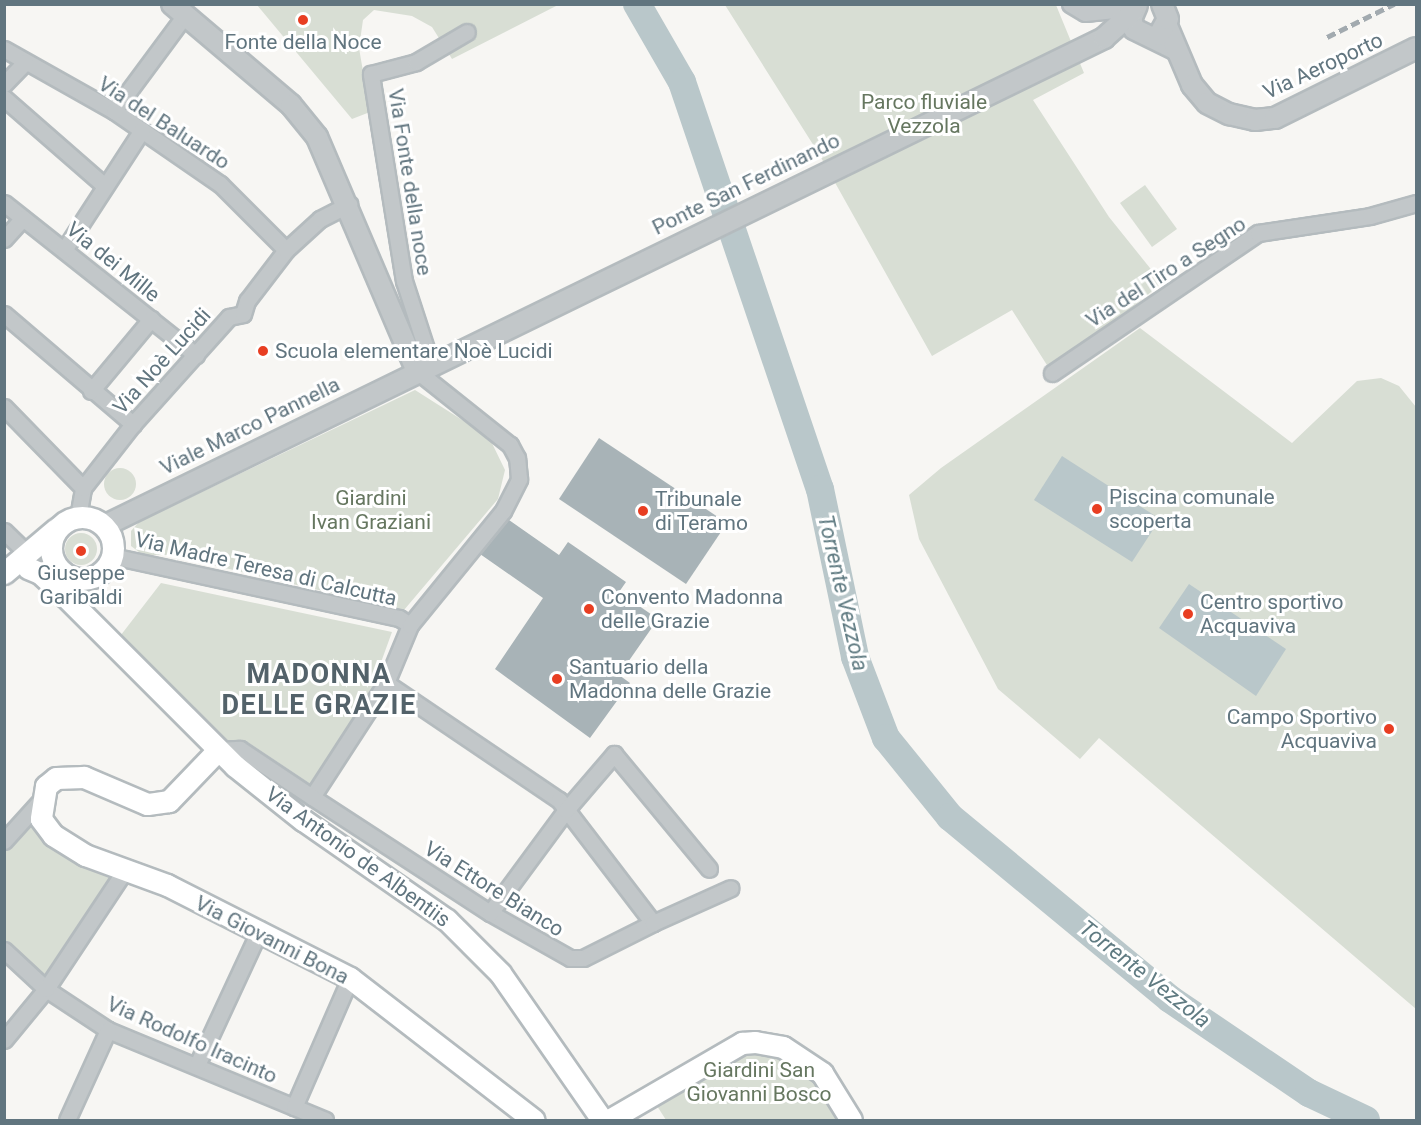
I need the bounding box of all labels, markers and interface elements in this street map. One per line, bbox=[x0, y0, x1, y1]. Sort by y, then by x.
marker: Fonte della Noce bbox=[296, 13, 310, 27]
street label: Via Aeroporto bbox=[1259, 27, 1387, 105]
place label: Fonte della Noce bbox=[224, 29, 382, 55]
street label: Via del Baluardo bbox=[94, 71, 234, 175]
street label: Via Fonte della noce bbox=[383, 87, 437, 277]
park label: Parco fluviale Vezzola bbox=[861, 89, 987, 139]
street label: Ponte San Ferdinando bbox=[648, 128, 844, 240]
street label: Via del Tiro a Segno bbox=[1081, 211, 1251, 333]
street label: Via dei Mille bbox=[61, 217, 165, 307]
street label: Via Noè Lucidi bbox=[108, 303, 216, 419]
place label: Scuola elementare Noè Lucidi bbox=[275, 338, 553, 364]
marker: Scuola elementare Noè Lucidi bbox=[256, 344, 270, 358]
street label: Viale Marco Pannella bbox=[156, 372, 344, 480]
place label: Piscina comunale scoperta bbox=[1109, 484, 1275, 534]
park label: Giardini Ivan Graziani bbox=[311, 485, 431, 535]
place label: Tribunale di Teramo bbox=[655, 486, 748, 536]
marker: Piscina comunale scoperta bbox=[1090, 502, 1104, 516]
marker: Tribunale di Teramo bbox=[636, 504, 650, 518]
water label: Torrente Vezzola bbox=[812, 512, 874, 674]
street label: Via Madre Teresa di Calcutta bbox=[132, 527, 400, 611]
marker: Giuseppe Garibaldi bbox=[74, 544, 88, 558]
place label: Giuseppe Garibaldi bbox=[37, 560, 125, 610]
place label: Convento Madonna delle Grazie bbox=[601, 584, 783, 634]
place label: Centro sportivo Acquaviva bbox=[1200, 589, 1344, 639]
marker: Convento Madonna delle Grazie bbox=[582, 602, 596, 616]
marker: Centro sportivo Acquaviva bbox=[1181, 607, 1195, 621]
place label: Santuario della Madonna delle Grazie bbox=[569, 654, 771, 704]
district label: MADONNA DELLE GRAZIE bbox=[221, 658, 417, 721]
marker: Santuario della Madonna delle Grazie bbox=[550, 672, 564, 686]
place label: Campo Sportivo Acquaviva bbox=[1227, 704, 1377, 754]
marker: Campo Sportivo Acquaviva bbox=[1382, 722, 1396, 736]
street label: Via Antonio de Albentiis bbox=[261, 781, 455, 933]
street label: Via Ettore Bianco bbox=[419, 836, 569, 942]
street label: Via Giovanni Bona bbox=[191, 890, 353, 990]
water label: Torrente Vezzola bbox=[1074, 915, 1216, 1033]
street label: Via Rodolfo Iracinto bbox=[103, 991, 281, 1089]
park label: Giardini San Giovanni Bosco bbox=[686, 1057, 832, 1107]

